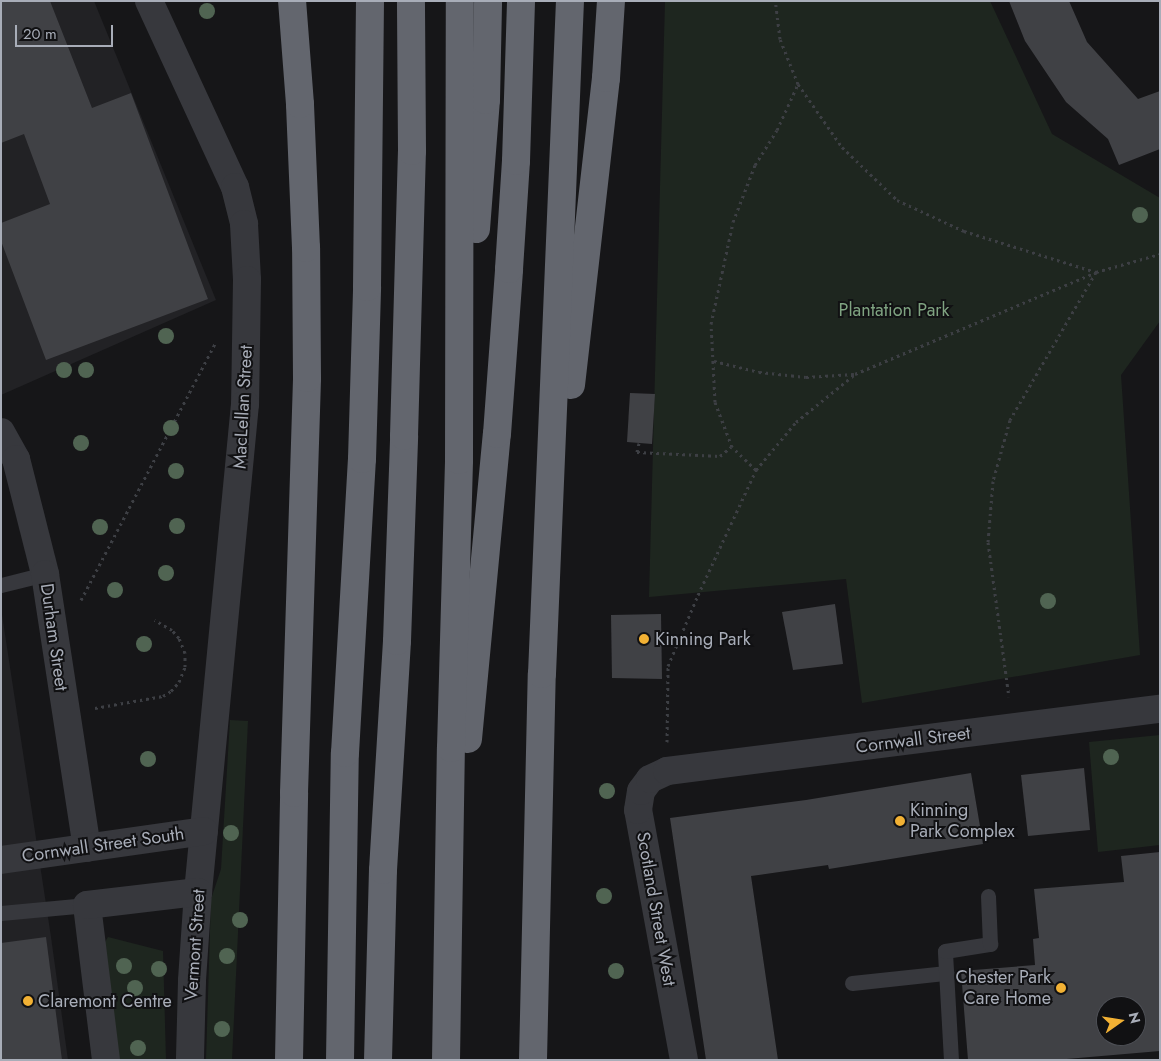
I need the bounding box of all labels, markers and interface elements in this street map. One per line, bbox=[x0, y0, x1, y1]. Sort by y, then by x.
scale bar bbox=[18, 15, 115, 47]
text: 20 m bbox=[23, 23, 57, 45]
park label: Plantation Park bbox=[839, 299, 949, 321]
street label: MacLellan Street bbox=[229, 345, 257, 469]
street label: Durham Street bbox=[36, 582, 72, 692]
place label: Kinning Park bbox=[655, 628, 751, 650]
marker: Kinning Park bbox=[637, 632, 651, 646]
street label: Cornwall Street bbox=[855, 722, 971, 758]
place label: Kinning Park Complex bbox=[910, 800, 1015, 842]
marker: Kinning Park Complex bbox=[894, 815, 906, 827]
street label: Cornwall Street South bbox=[21, 823, 185, 867]
street label: Scotland Street West bbox=[632, 830, 680, 988]
street label: Vermont Street bbox=[180, 888, 210, 1002]
place label: Chester Park Care Home bbox=[955, 967, 1051, 1010]
marker: Chester Park Care Home bbox=[1055, 982, 1067, 994]
place label: Claremont Centre bbox=[38, 990, 172, 1012]
marker: Claremont Centre bbox=[22, 995, 34, 1007]
north arrow bbox=[1096, 996, 1146, 1046]
text: N bbox=[1124, 1010, 1146, 1026]

